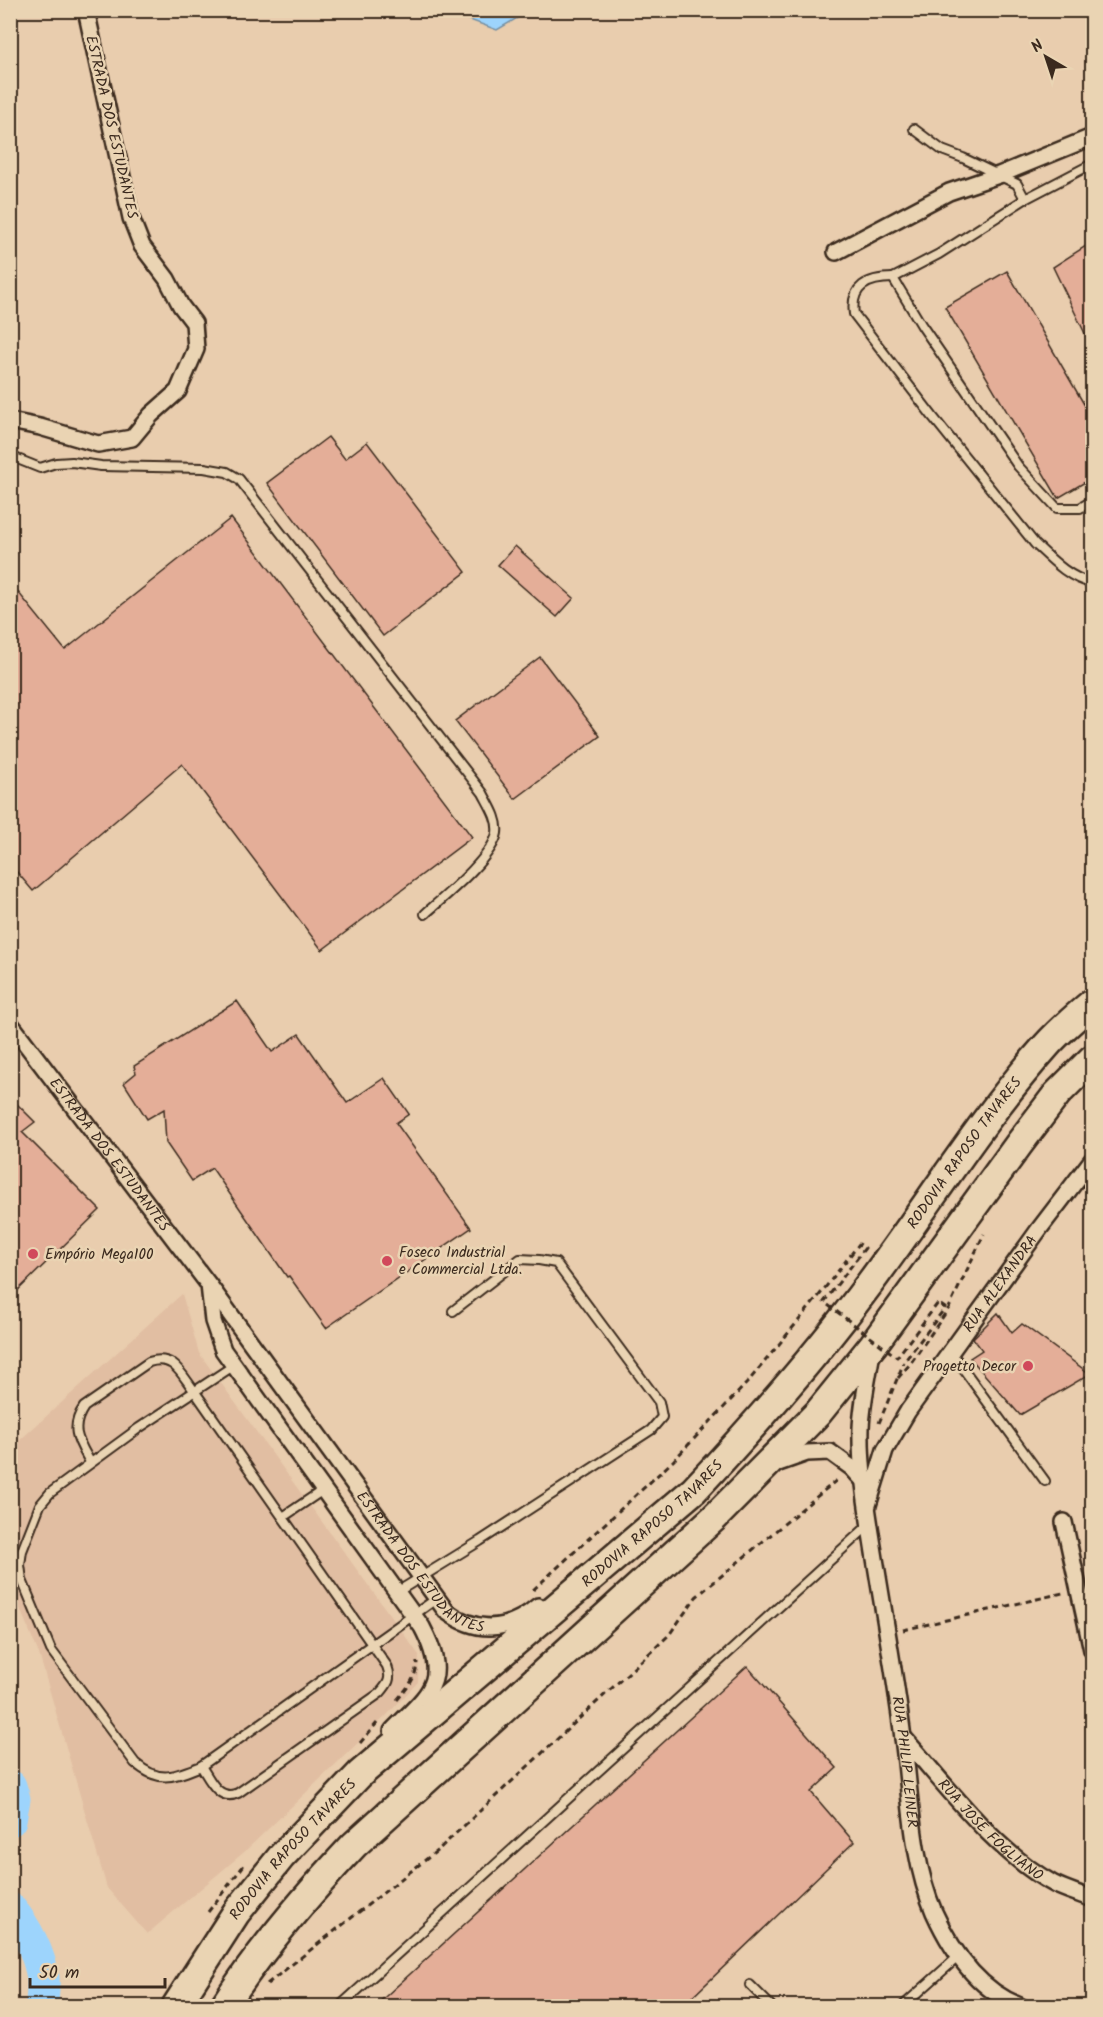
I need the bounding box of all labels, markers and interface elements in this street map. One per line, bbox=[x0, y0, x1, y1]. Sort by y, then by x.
north arrow bbox=[1016, 27, 1076, 87]
street label: ESTRADA DOS ESTUDANTES bbox=[78, 33, 144, 221]
text: N bbox=[1026, 34, 1049, 59]
street label: RODOVIA RAPOSO TAVARES bbox=[901, 1072, 1028, 1234]
street label: ESTRADA DOS ESTUDANTES bbox=[43, 1073, 175, 1237]
street label: RUA ALEXANDRA bbox=[957, 1230, 1044, 1338]
place label: Foseco Industrial e Commercial Ltda. bbox=[399, 1241, 522, 1282]
place label: Empório Mega100 bbox=[45, 1243, 154, 1267]
marker: Empório Mega100 bbox=[26, 1247, 40, 1261]
marker: Foseco Industrial e Commercial Ltda. bbox=[380, 1254, 394, 1268]
place label: Progetto Decor bbox=[923, 1355, 1017, 1379]
marker: Progetto Decor bbox=[1021, 1359, 1035, 1373]
street label: RODOVIA RAPOSO TAVARES bbox=[576, 1455, 729, 1594]
street label: ESTRADA DOS ESTUDANTES bbox=[350, 1486, 486, 1640]
street label: RUA PHILIP LEINER bbox=[884, 1695, 924, 1829]
street label: RODOVIA RAPOSO TAVARES bbox=[223, 1773, 363, 1925]
street label: RUA JOSÉ FOGLIANO bbox=[931, 1774, 1048, 1888]
scale bar bbox=[30, 1951, 165, 1989]
text: 50 m bbox=[39, 1959, 79, 1988]

